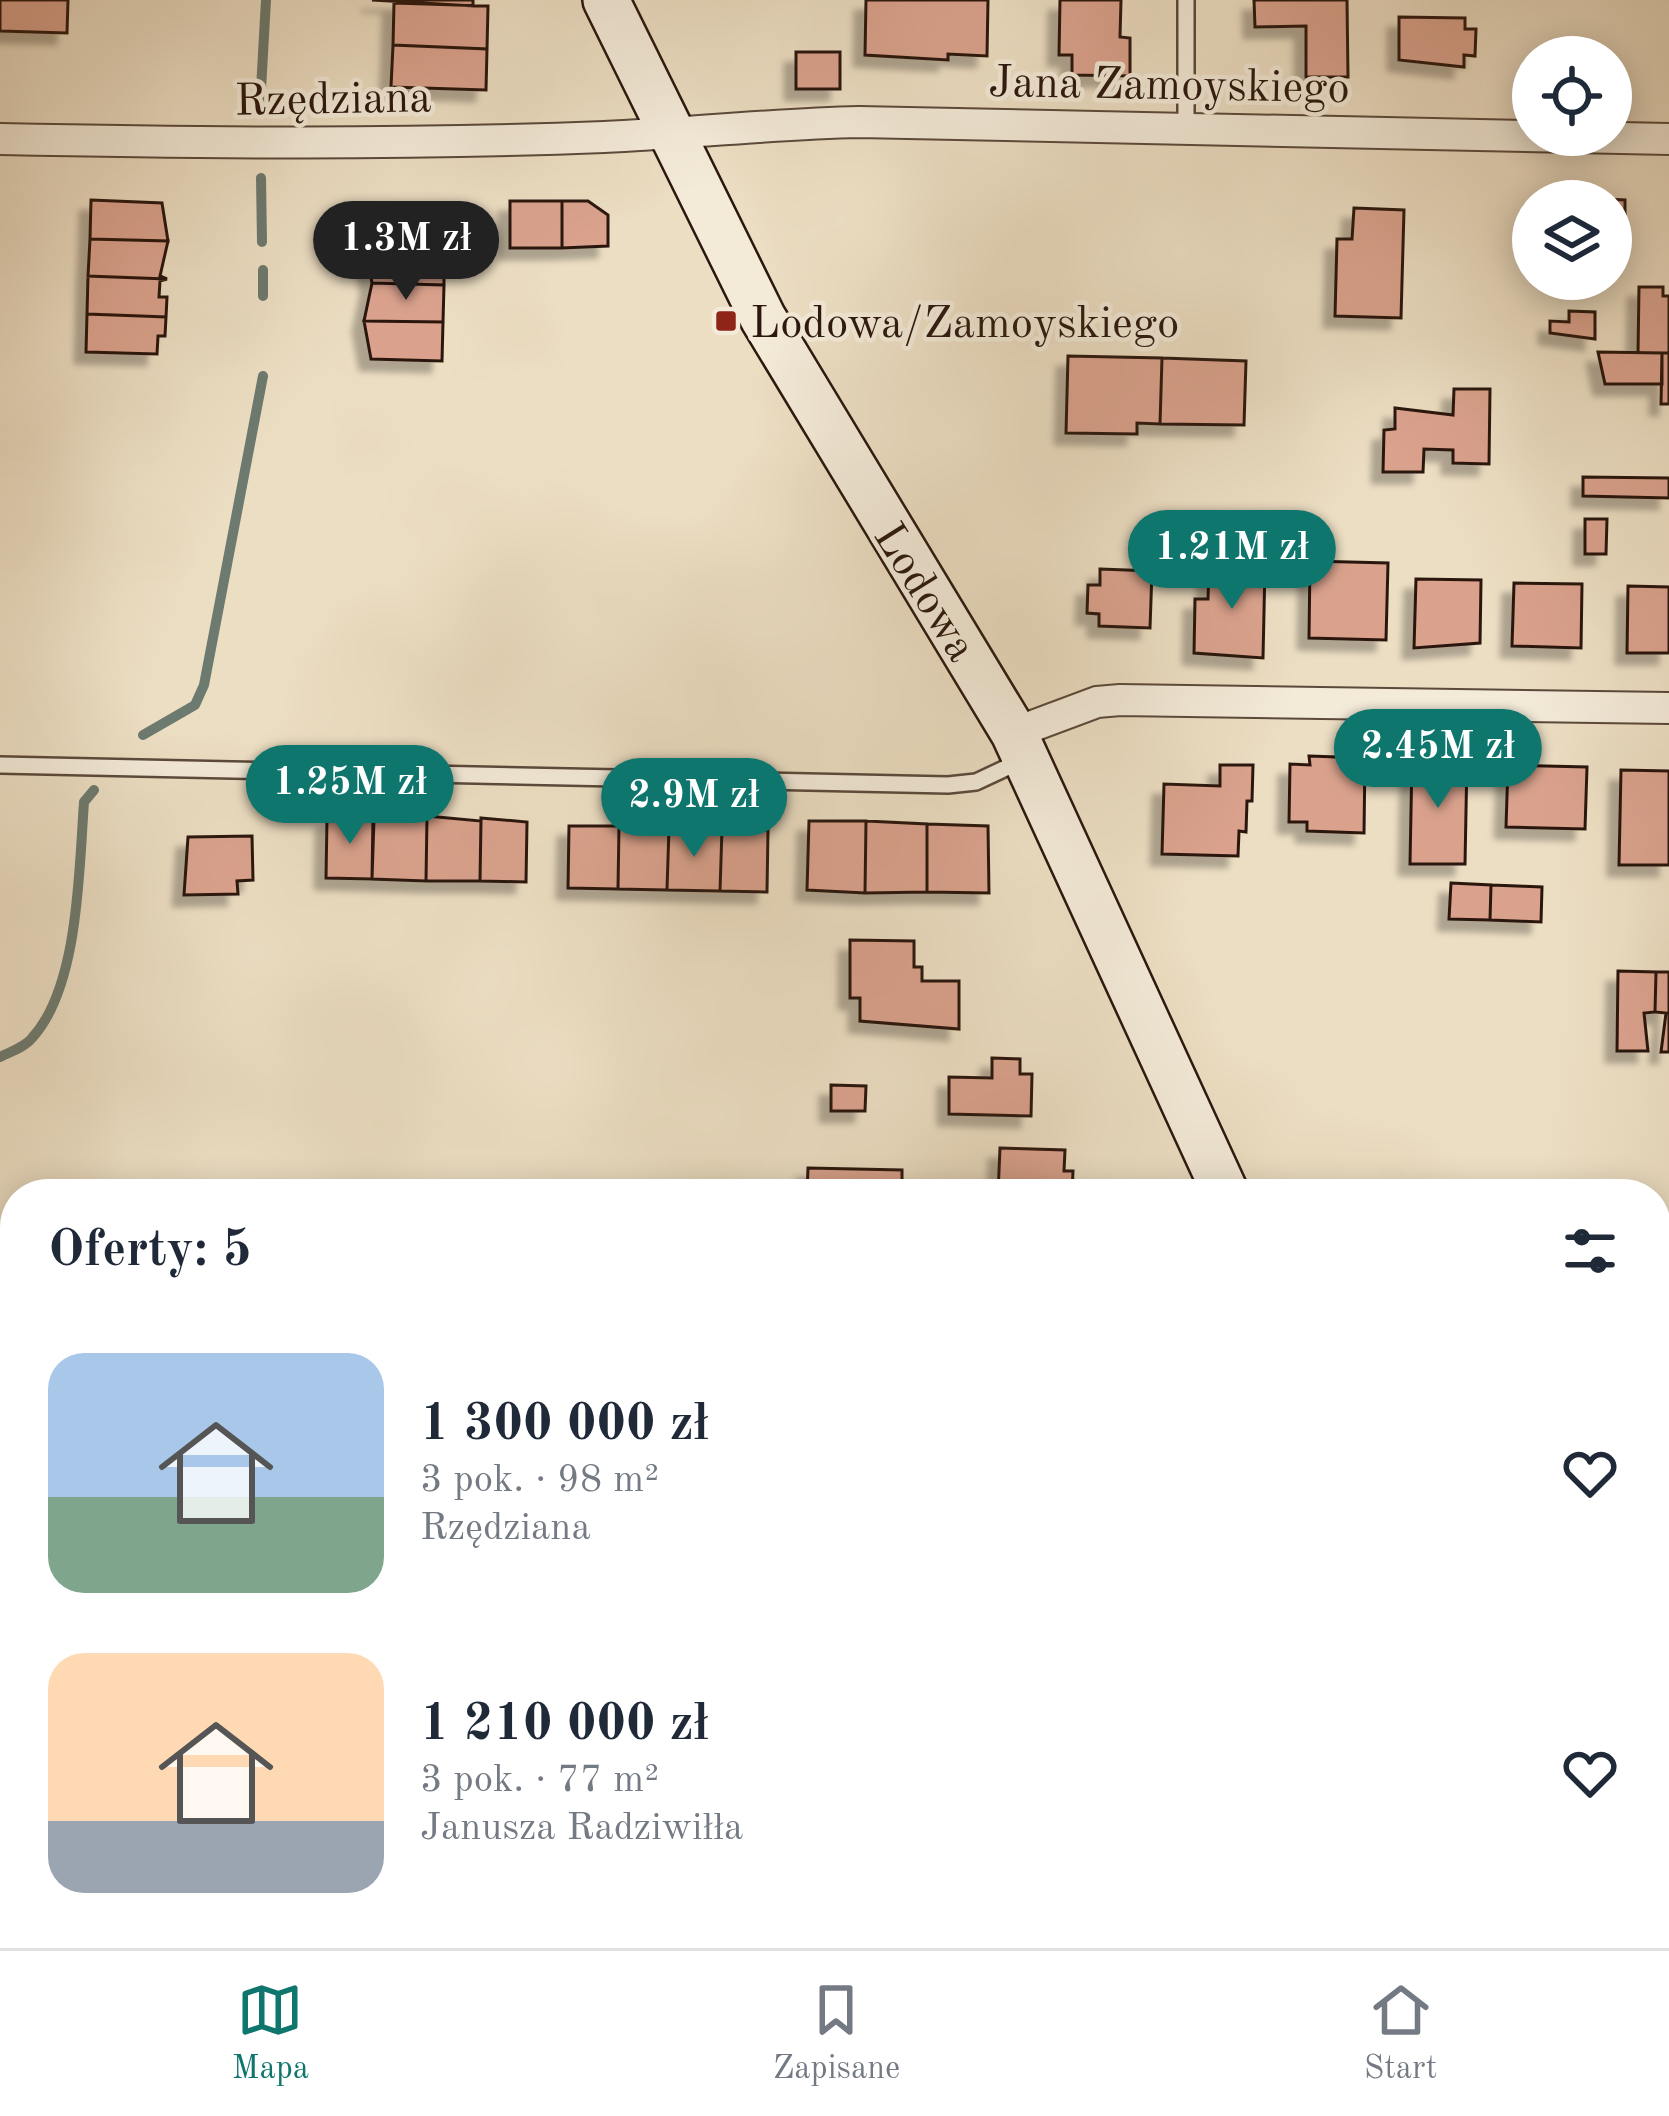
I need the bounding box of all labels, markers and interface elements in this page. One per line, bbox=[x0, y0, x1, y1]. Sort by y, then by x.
map controls bbox=[1512, 36, 1632, 300]
button: locate bbox=[1512, 36, 1632, 156]
street label: Jana Zamoyskiego bbox=[988, 62, 1350, 113]
street label: Rzędziana bbox=[234, 77, 432, 126]
button: layers bbox=[1512, 180, 1632, 300]
pin: 1.3M zł bbox=[295, 201, 517, 303]
text: 1.3M zł bbox=[340, 220, 472, 259]
place label: Lodowa/Zamoyskiego bbox=[750, 303, 1179, 348]
marker: Lodowa/Zamoyskiego bbox=[713, 308, 739, 334]
pin: 1.21M zł bbox=[1108, 510, 1356, 612]
street label: Lodowa bbox=[863, 516, 983, 670]
text: 1.21M zł bbox=[1155, 529, 1309, 568]
pin: 2.45M zł bbox=[1314, 709, 1562, 811]
text: 2.45M zł bbox=[1361, 728, 1515, 767]
pin: 1.25M zł bbox=[226, 745, 474, 847]
pin: 2.9M zł bbox=[583, 758, 805, 860]
text: 1.25M zł bbox=[273, 764, 427, 803]
text: 2.9M zł bbox=[628, 777, 760, 816]
icon: filters bbox=[1557, 1218, 1623, 1284]
text: Oferty: 5 bbox=[48, 1226, 252, 1277]
text: 1 300 000 zł bbox=[420, 1400, 709, 1451]
icon: home bbox=[144, 1401, 288, 1545]
icon: heart bbox=[1557, 1440, 1623, 1506]
text: 3 pok. · 98 m² bbox=[420, 1461, 659, 1500]
text: Rzędziana bbox=[420, 1509, 591, 1548]
text: 1 210 000 zł bbox=[420, 1700, 709, 1751]
icon: home bbox=[144, 1701, 288, 1845]
icon: heart bbox=[1557, 1740, 1623, 1806]
text: 3 pok. · 77 m² bbox=[420, 1761, 659, 1800]
text: Janusza Radziwiłła bbox=[420, 1809, 743, 1848]
tab: Mapa bbox=[232, 1977, 309, 2090]
tab: Zapisane bbox=[773, 1977, 900, 2090]
tab: Start bbox=[1364, 1977, 1437, 2090]

